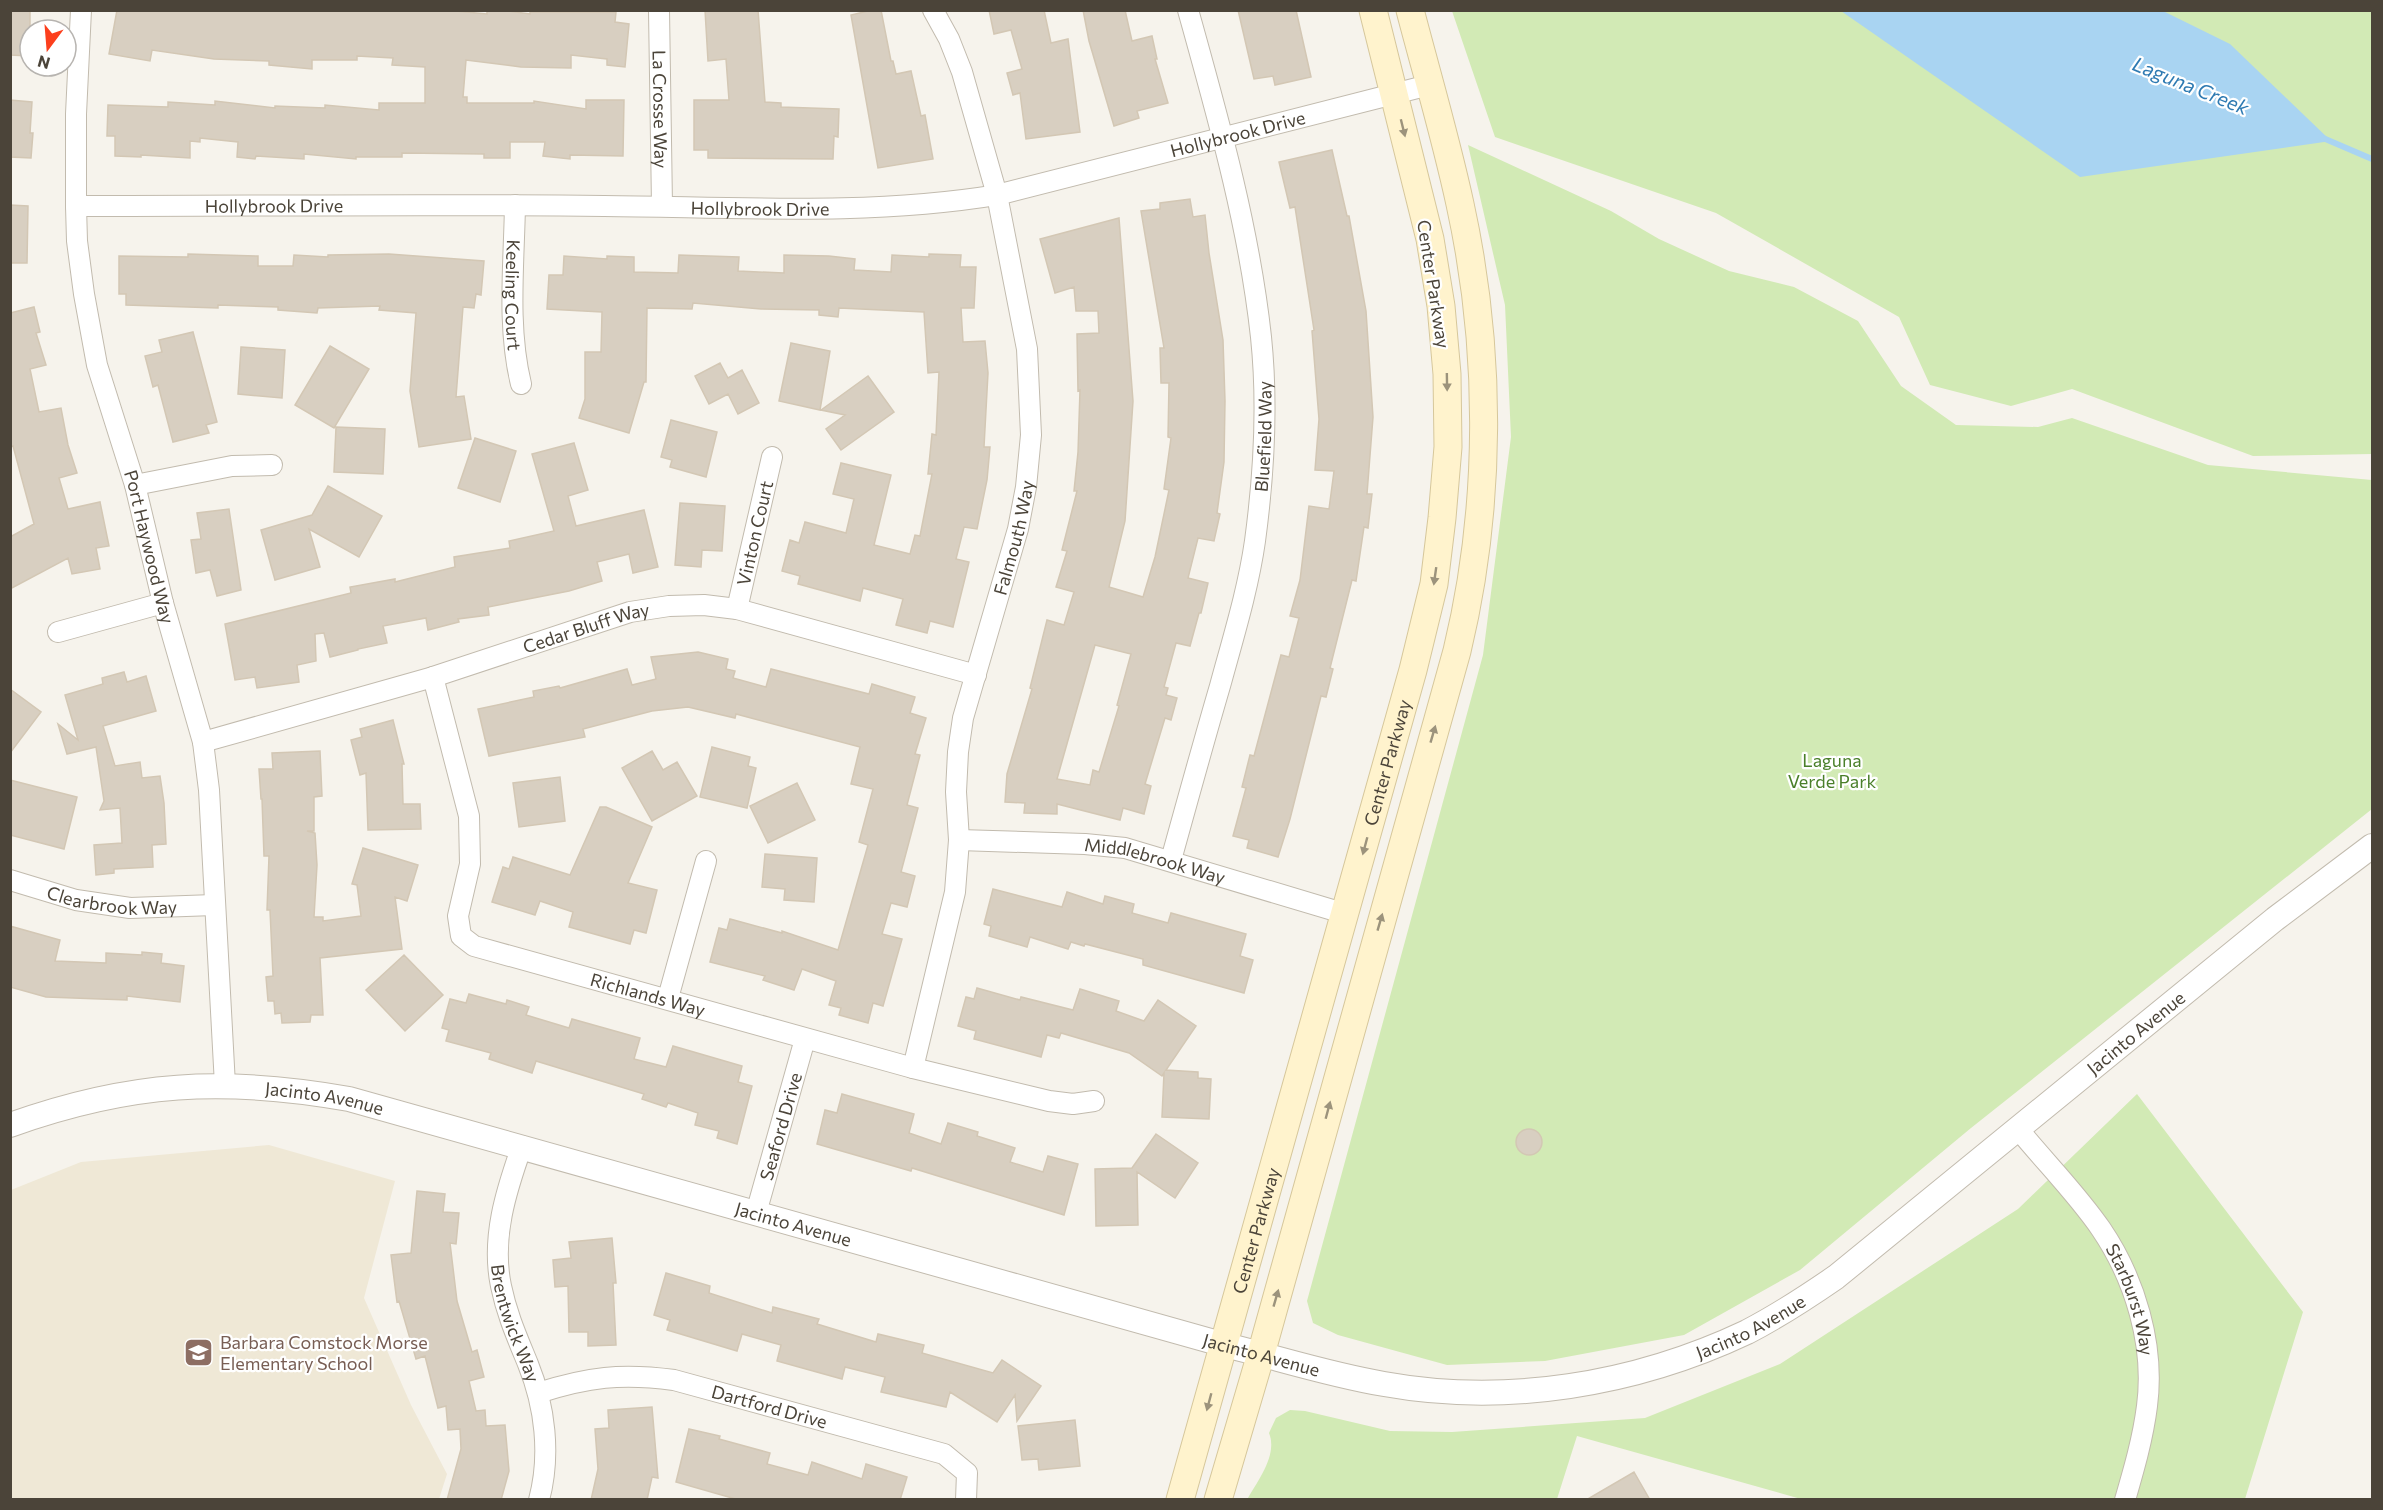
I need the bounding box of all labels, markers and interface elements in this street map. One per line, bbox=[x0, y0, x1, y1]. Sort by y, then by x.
north arrow bbox=[18, 18, 78, 78]
street label: La Crosse Way bbox=[649, 50, 672, 168]
water label: Laguna Creek bbox=[2129, 51, 2254, 120]
text: N bbox=[35, 52, 52, 74]
street label: Hollybrook Drive bbox=[1168, 106, 1307, 161]
one-way arrow bbox=[1398, 119, 1408, 138]
street label: Hollybrook Drive bbox=[205, 194, 343, 217]
street label: Hollybrook Drive bbox=[690, 196, 829, 220]
street label: Center Parkway bbox=[1413, 218, 1455, 350]
street label: Keeling Court bbox=[501, 239, 526, 352]
one-way arrow bbox=[1442, 372, 1452, 391]
street label: Bluefield Way bbox=[1250, 380, 1276, 493]
street label: Port Haywood Way bbox=[120, 467, 179, 626]
street label: Vinton Court bbox=[732, 478, 777, 588]
street label: Falmouth Way bbox=[988, 479, 1038, 598]
one-way arrow bbox=[1430, 567, 1439, 586]
street label: Cedar Bluff Way bbox=[520, 598, 651, 658]
street label: Center Parkway bbox=[1359, 697, 1415, 828]
one-way arrow bbox=[1429, 725, 1438, 743]
park label: Laguna Verde Park bbox=[1788, 749, 1876, 792]
street label: Middlebrook Way bbox=[1083, 833, 1228, 888]
one-way arrow bbox=[1359, 837, 1369, 855]
street label: Clearbrook Way bbox=[44, 881, 177, 919]
one-way arrow bbox=[1376, 913, 1385, 931]
street label: Richlands Way bbox=[588, 968, 708, 1021]
street label: Jacinto Avenue bbox=[2082, 986, 2189, 1079]
street label: Seaford Drive bbox=[755, 1070, 806, 1183]
street label: Jacinto Avenue bbox=[264, 1077, 386, 1119]
one-way arrow bbox=[1324, 1101, 1334, 1119]
street label: Center Parkway bbox=[1228, 1165, 1284, 1296]
street label: Jacinto Avenue bbox=[733, 1197, 854, 1251]
street label: Starburst Way bbox=[2102, 1240, 2159, 1357]
street label: Brentwick Way bbox=[487, 1263, 545, 1385]
one-way arrow bbox=[1272, 1289, 1282, 1307]
street label: Jacinto Avenue bbox=[1693, 1290, 1809, 1364]
street label: Jacinto Avenue bbox=[1200, 1328, 1322, 1381]
place label: Barbara Comstock Morse Elementary School bbox=[220, 1331, 428, 1374]
school or university icon: Barbara Comstock Morse Elementary School bbox=[183, 1336, 215, 1368]
street label: Dartford Drive bbox=[709, 1380, 830, 1433]
one-way arrow bbox=[1204, 1393, 1213, 1411]

